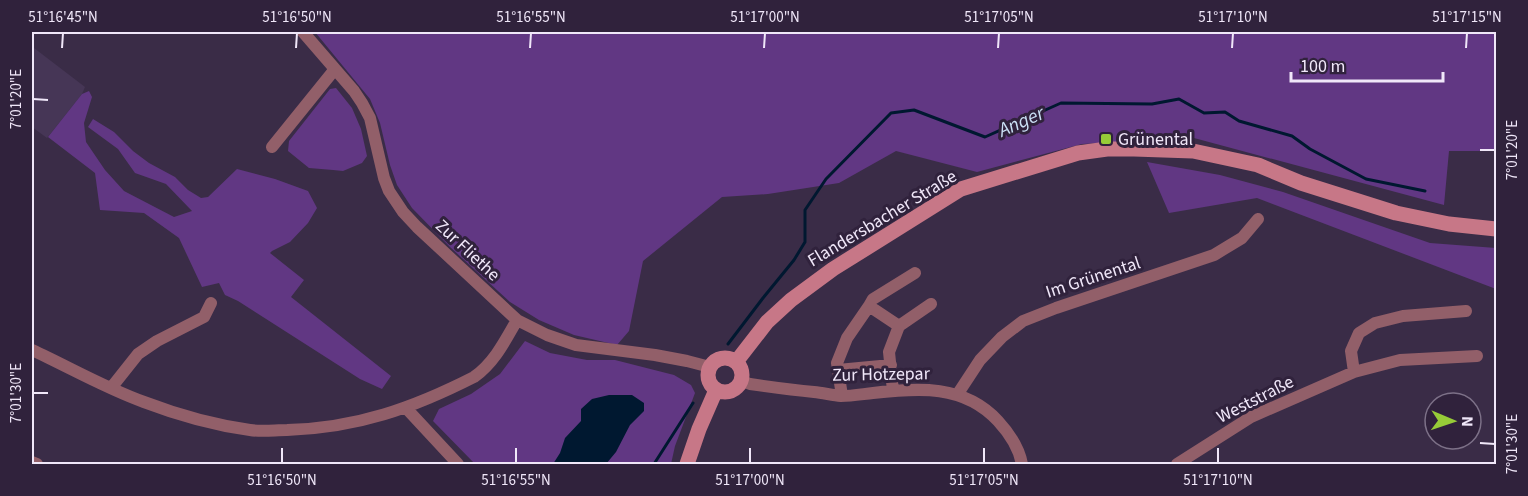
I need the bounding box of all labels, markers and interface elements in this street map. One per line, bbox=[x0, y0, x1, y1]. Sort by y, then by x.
text: 51°16'45"N bbox=[28, 7, 98, 28]
text: 51°16'50"N bbox=[262, 7, 332, 28]
text: 51°16'55"N bbox=[496, 7, 566, 28]
text: 51°17'00"N bbox=[730, 7, 800, 28]
text: 51°17'05"N bbox=[964, 7, 1034, 28]
text: 51°17'10"N bbox=[1198, 7, 1268, 28]
text: 51°17'15"N bbox=[1432, 7, 1502, 28]
scale bar bbox=[1291, 45, 1442, 83]
text: 100 m bbox=[1300, 54, 1345, 79]
text: 7°01'20"E bbox=[6, 69, 27, 129]
water label: Anger bbox=[992, 99, 1050, 145]
text: 7°01'20"E bbox=[1502, 120, 1523, 180]
place label: Grünental bbox=[1118, 127, 1193, 152]
marker: Grünental bbox=[1099, 132, 1113, 146]
street label: Flandersbacher Straße bbox=[803, 164, 962, 273]
street label: Zur Fliethe bbox=[430, 214, 506, 287]
street label: Im Grünental bbox=[1043, 250, 1144, 305]
street label: Zur Hotzepar bbox=[832, 361, 931, 388]
text: 7°01'30"E bbox=[6, 363, 27, 423]
street label: Weststraße bbox=[1212, 369, 1298, 430]
north arrow bbox=[1423, 391, 1483, 451]
text: 7°01'30"E bbox=[1502, 414, 1523, 474]
text: N bbox=[1456, 416, 1478, 427]
text: 51°16'50"N bbox=[247, 470, 317, 491]
text: 51°16'55"N bbox=[481, 470, 551, 491]
text: 51°17'00"N bbox=[715, 470, 785, 491]
text: 51°17'05"N bbox=[949, 470, 1019, 491]
text: 51°17'10"N bbox=[1183, 470, 1253, 491]

